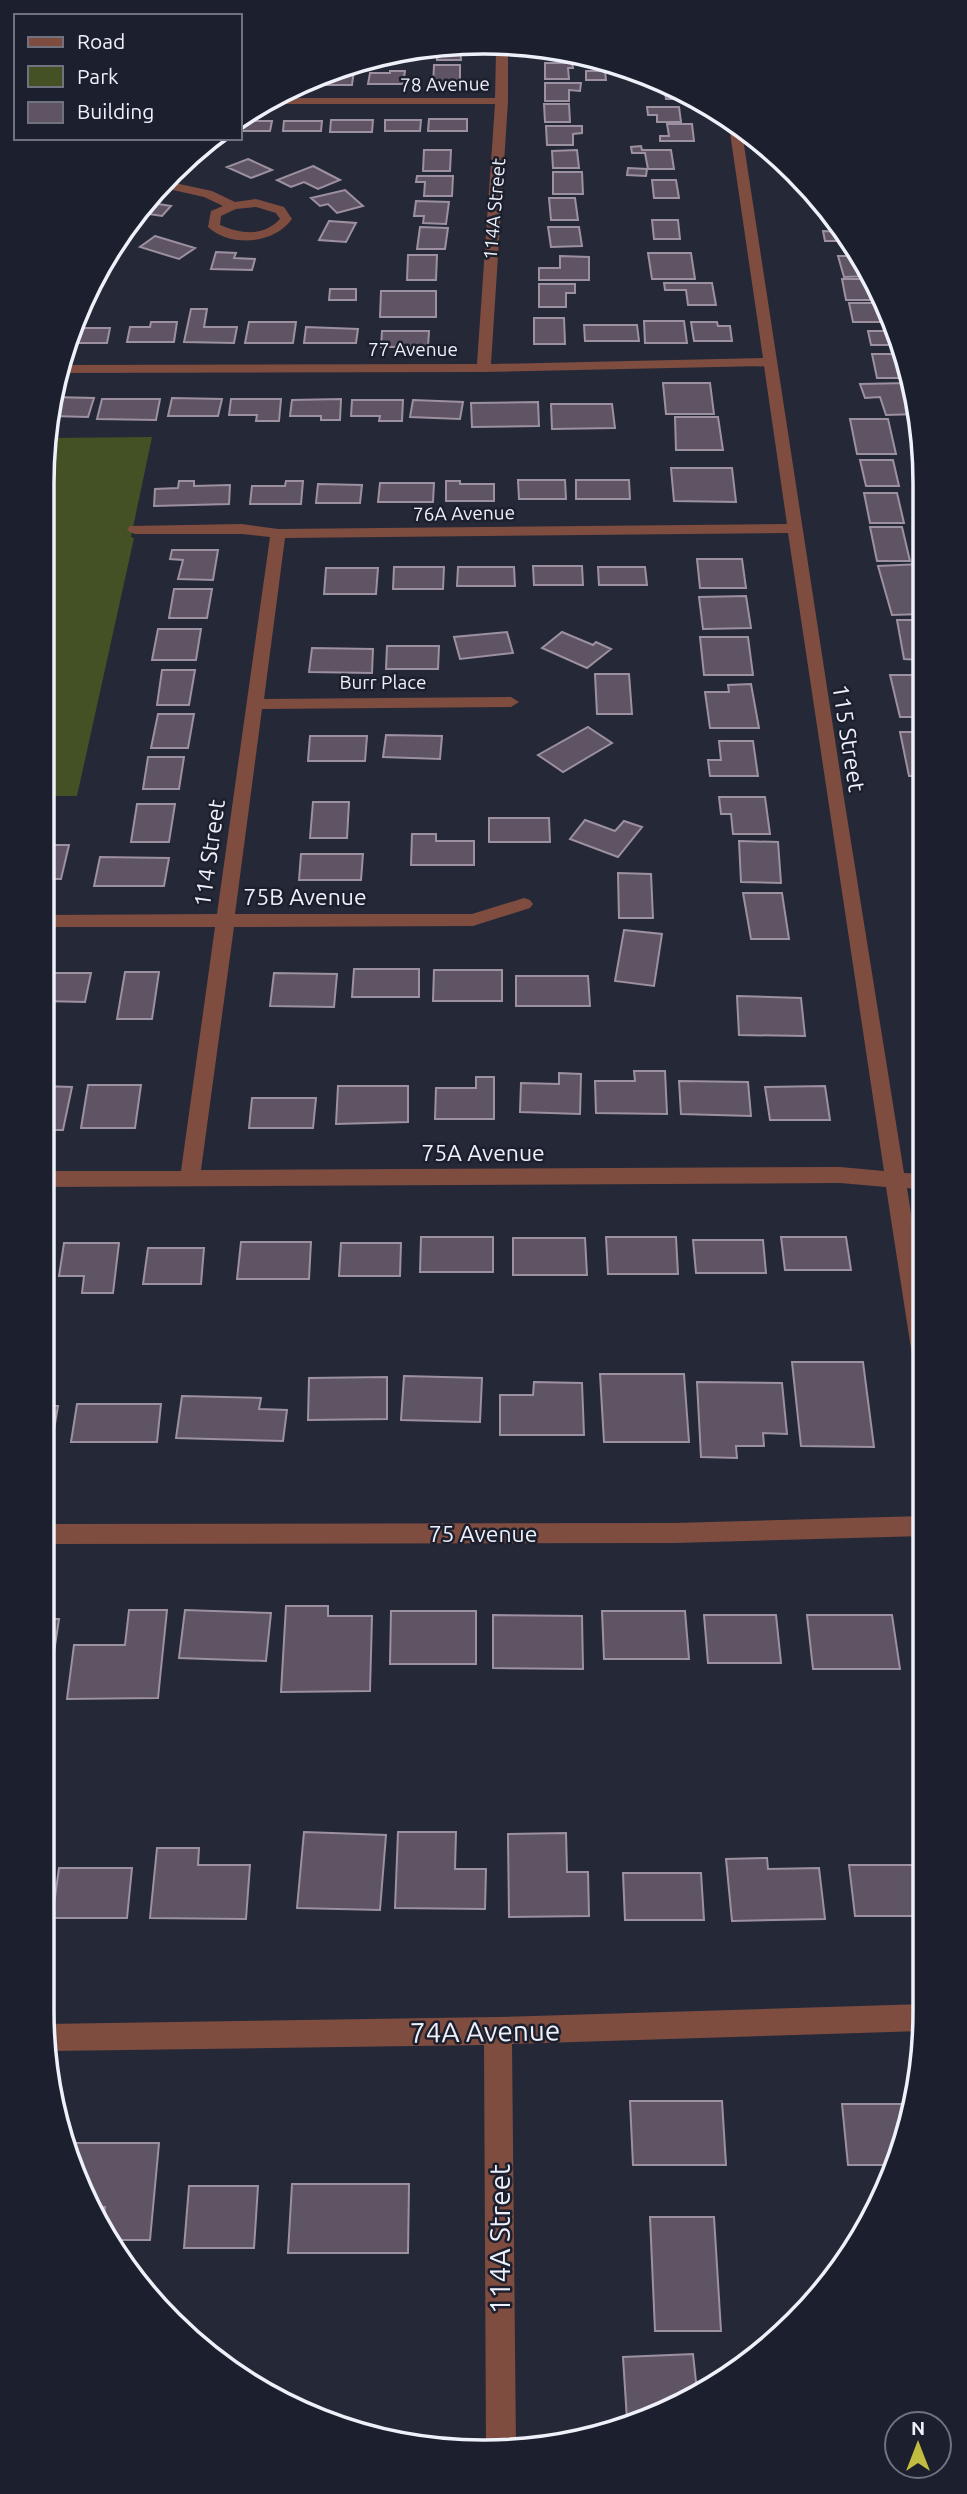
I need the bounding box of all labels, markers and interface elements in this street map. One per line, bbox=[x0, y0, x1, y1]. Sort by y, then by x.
legend bbox=[14, 14, 242, 140]
text: Road bbox=[77, 29, 125, 53]
text: Park bbox=[77, 64, 119, 88]
street label: 78 Avenue bbox=[400, 72, 490, 96]
text: Building bbox=[77, 99, 154, 123]
street label: 114A Street bbox=[479, 157, 509, 261]
street label: 77 Avenue bbox=[368, 338, 458, 360]
street label: 76A Avenue bbox=[413, 501, 515, 525]
street label: Burr Place bbox=[339, 671, 427, 693]
street label: 115 Street bbox=[828, 683, 870, 793]
street label: 114 Street bbox=[189, 798, 229, 908]
street label: 75B Avenue bbox=[243, 884, 367, 909]
street label: 75A Avenue bbox=[421, 1140, 545, 1165]
street label: 75 Avenue bbox=[429, 1521, 537, 1546]
street label: 74A Avenue bbox=[409, 2014, 561, 2048]
street label: 114A Street bbox=[484, 2164, 515, 2314]
north arrow bbox=[883, 2410, 953, 2480]
text: N bbox=[911, 2417, 925, 2439]

